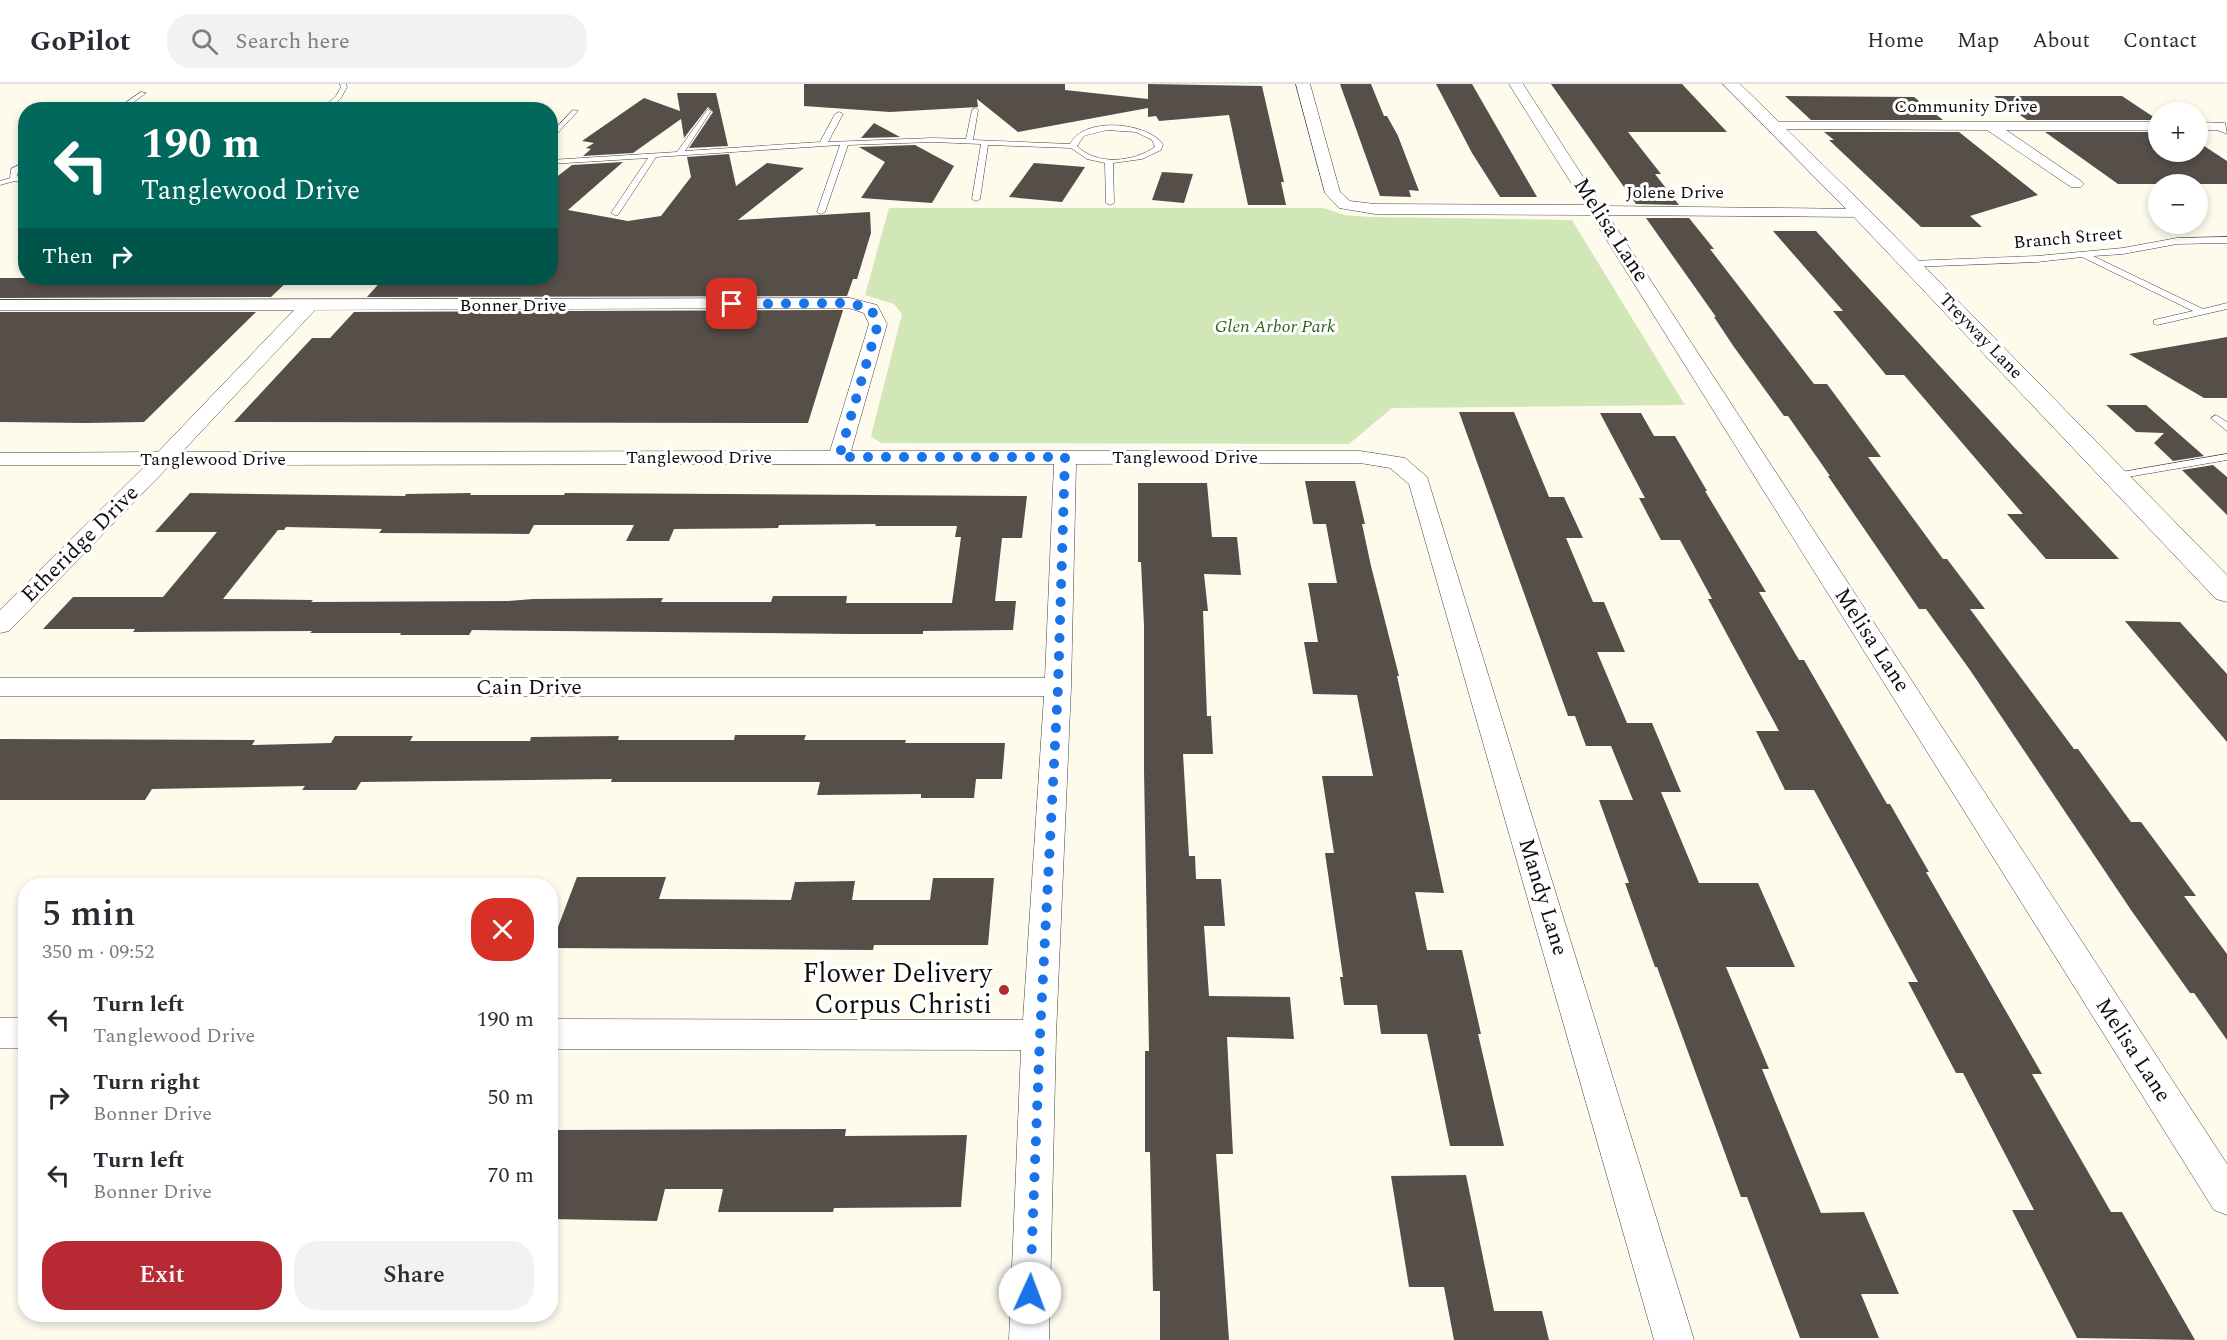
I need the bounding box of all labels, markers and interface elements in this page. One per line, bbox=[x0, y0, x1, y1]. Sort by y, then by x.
search box bbox=[167, 14, 587, 68]
text: GoPilot bbox=[30, 20, 131, 63]
icon: search bbox=[188, 25, 221, 58]
text: Search here bbox=[236, 25, 350, 58]
text: Home bbox=[1867, 25, 1924, 57]
text: Map bbox=[1957, 25, 1999, 57]
text: About bbox=[2032, 25, 2090, 57]
text: Contact bbox=[2123, 25, 2197, 57]
street label: Community Drive bbox=[1894, 93, 2038, 120]
map controls bbox=[2148, 102, 2208, 234]
button: + bbox=[2148, 102, 2208, 162]
text: 190 m bbox=[141, 113, 260, 176]
icon: left bbox=[42, 126, 120, 204]
text: Tanglewood Drive bbox=[141, 170, 360, 212]
street label: Melisa Lane bbox=[1565, 171, 1657, 289]
button: − bbox=[2148, 174, 2208, 234]
street label: Jolene Drive bbox=[1626, 179, 1724, 206]
street label: Branch Street bbox=[2012, 220, 2124, 256]
text: Then bbox=[42, 240, 93, 273]
icon: right bbox=[105, 240, 138, 273]
pin bbox=[706, 278, 757, 329]
icon: arrive bbox=[715, 287, 748, 320]
street label: Treyway Lane bbox=[1933, 287, 2029, 385]
street label: Bonner Drive bbox=[459, 292, 567, 319]
park label: Glen Arbor Park bbox=[1215, 313, 1336, 340]
street label: Tanglewood Drive bbox=[626, 444, 772, 471]
street label: Tanglewood Drive bbox=[1112, 444, 1258, 471]
street label: Tanglewood Drive bbox=[140, 446, 286, 473]
street label: Etheridge Drive bbox=[13, 477, 147, 611]
street label: Melisa Lane bbox=[1826, 581, 1918, 699]
street label: Cain Drive bbox=[476, 671, 582, 704]
street label: Mandy Lane bbox=[1510, 834, 1576, 960]
text: 5 min bbox=[42, 887, 135, 942]
button: close bbox=[471, 898, 534, 961]
text: 350 m · 09:52 bbox=[42, 937, 154, 967]
place label: Flower Delivery Corpus Christi bbox=[802, 953, 993, 1026]
marker: Flower Delivery Corpus Christi bbox=[997, 983, 1011, 997]
text: Turn left bbox=[93, 988, 185, 1021]
street label: Melisa Lane bbox=[2087, 991, 2179, 1109]
icon: left bbox=[42, 1003, 75, 1036]
text: 190 m bbox=[477, 1003, 534, 1036]
text: Tanglewood Drive bbox=[93, 1021, 255, 1051]
text: Turn right bbox=[93, 1066, 200, 1099]
icon: right bbox=[42, 1081, 75, 1114]
text: 50 m bbox=[488, 1081, 534, 1114]
text: Bonner Drive bbox=[93, 1099, 212, 1129]
text: Turn left bbox=[93, 1144, 185, 1177]
icon: left bbox=[42, 1159, 75, 1192]
text: 70 m bbox=[488, 1159, 534, 1192]
text: Bonner Drive bbox=[93, 1177, 212, 1207]
button: Exit bbox=[42, 1241, 282, 1310]
button: Share bbox=[294, 1241, 534, 1310]
position arrow bbox=[998, 1261, 1062, 1325]

